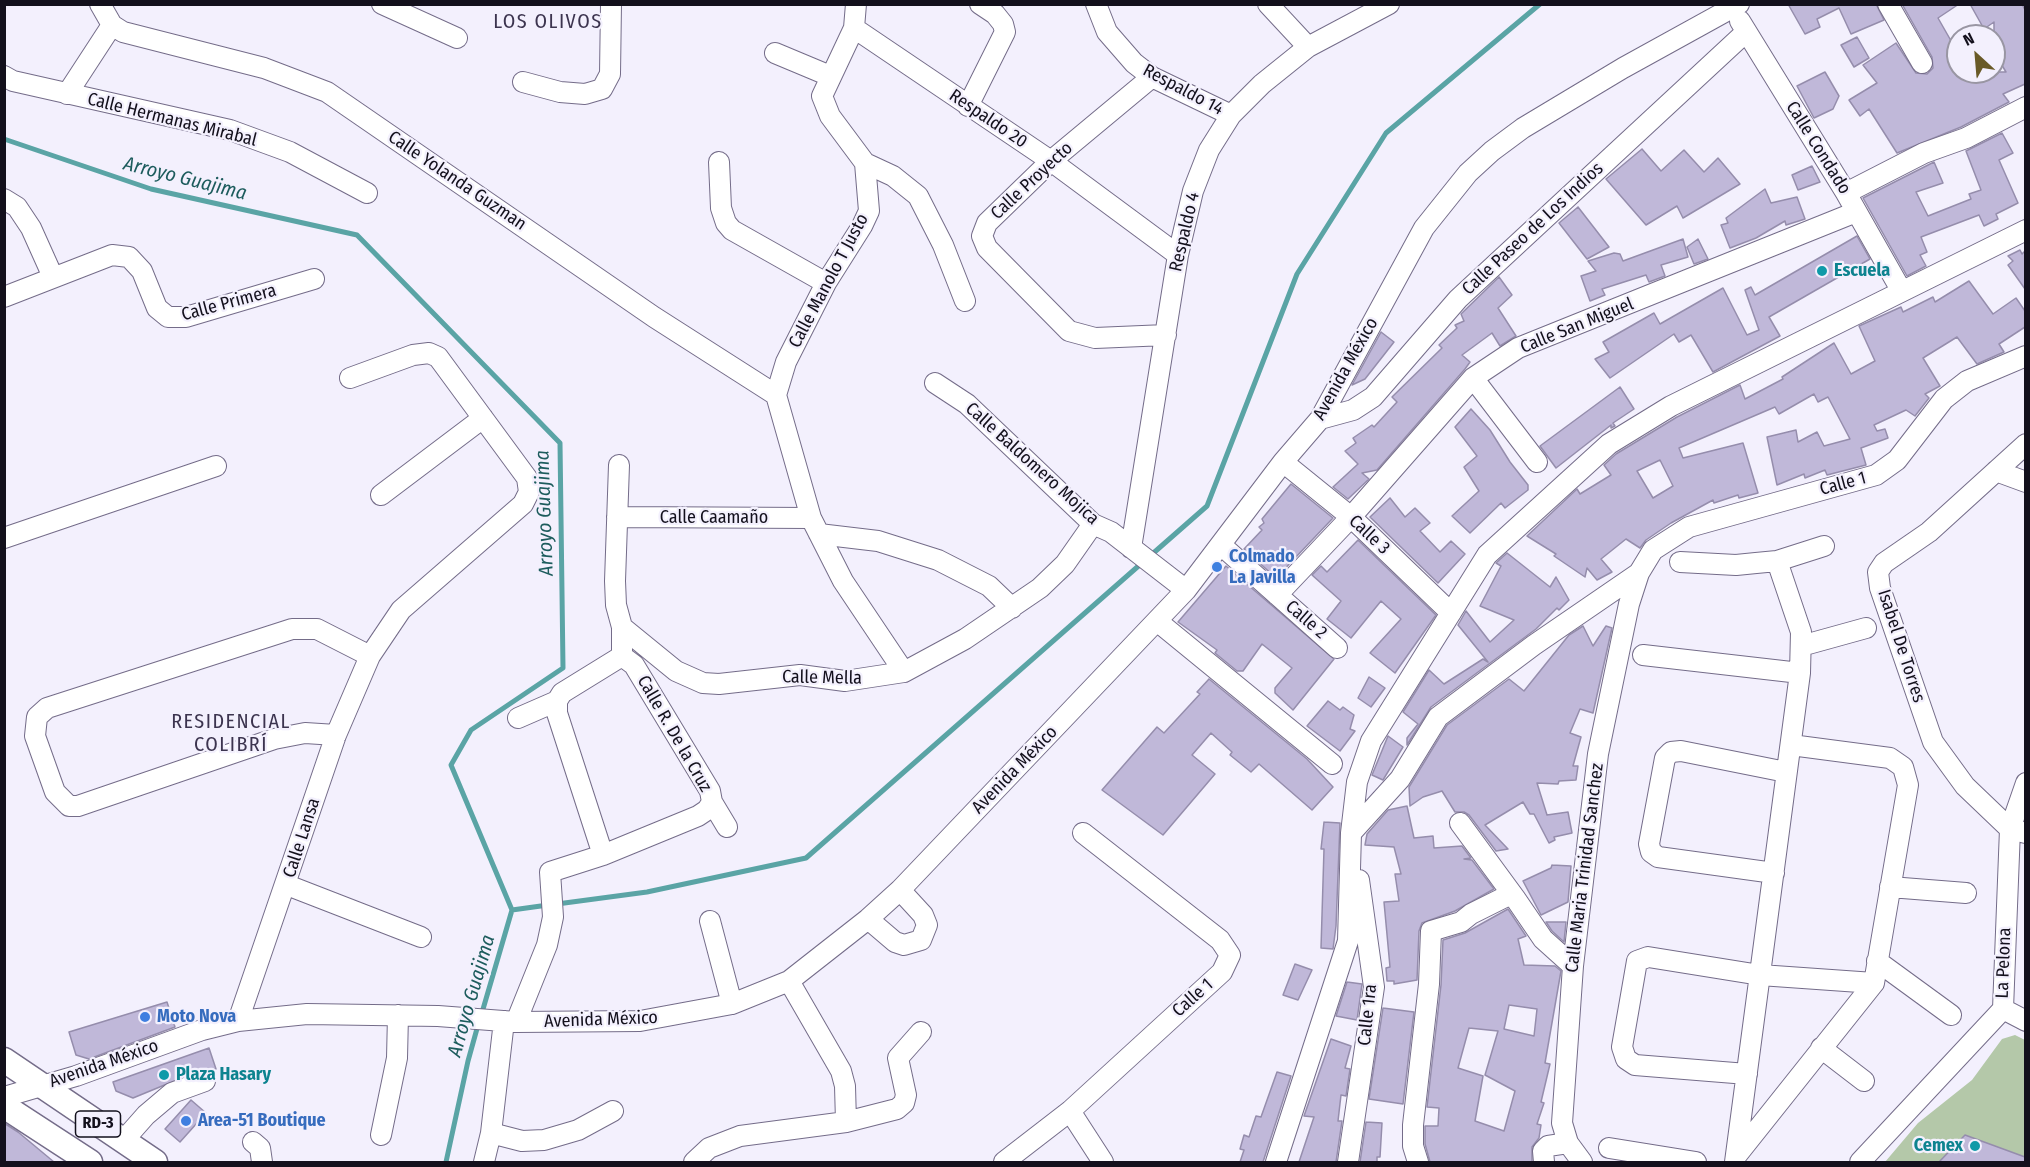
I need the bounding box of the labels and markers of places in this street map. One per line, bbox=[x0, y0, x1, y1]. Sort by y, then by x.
place label: Escuela bbox=[1834, 260, 1890, 282]
marker: Escuela bbox=[1815, 264, 1829, 278]
place label: Colmado La Javilla bbox=[1229, 546, 1296, 588]
marker: Colmado La Javilla bbox=[1210, 560, 1224, 574]
place label: Moto Nova bbox=[157, 1006, 236, 1028]
marker: Moto Nova bbox=[138, 1010, 152, 1024]
place label: Plaza Hasary bbox=[176, 1064, 271, 1086]
marker: Plaza Hasary bbox=[157, 1068, 171, 1082]
place label: Area-51 Boutique bbox=[198, 1110, 326, 1132]
marker: Area-51 Boutique bbox=[179, 1114, 193, 1128]
place label: Cemex bbox=[1914, 1135, 1963, 1157]
marker: Cemex bbox=[1968, 1139, 1982, 1153]

